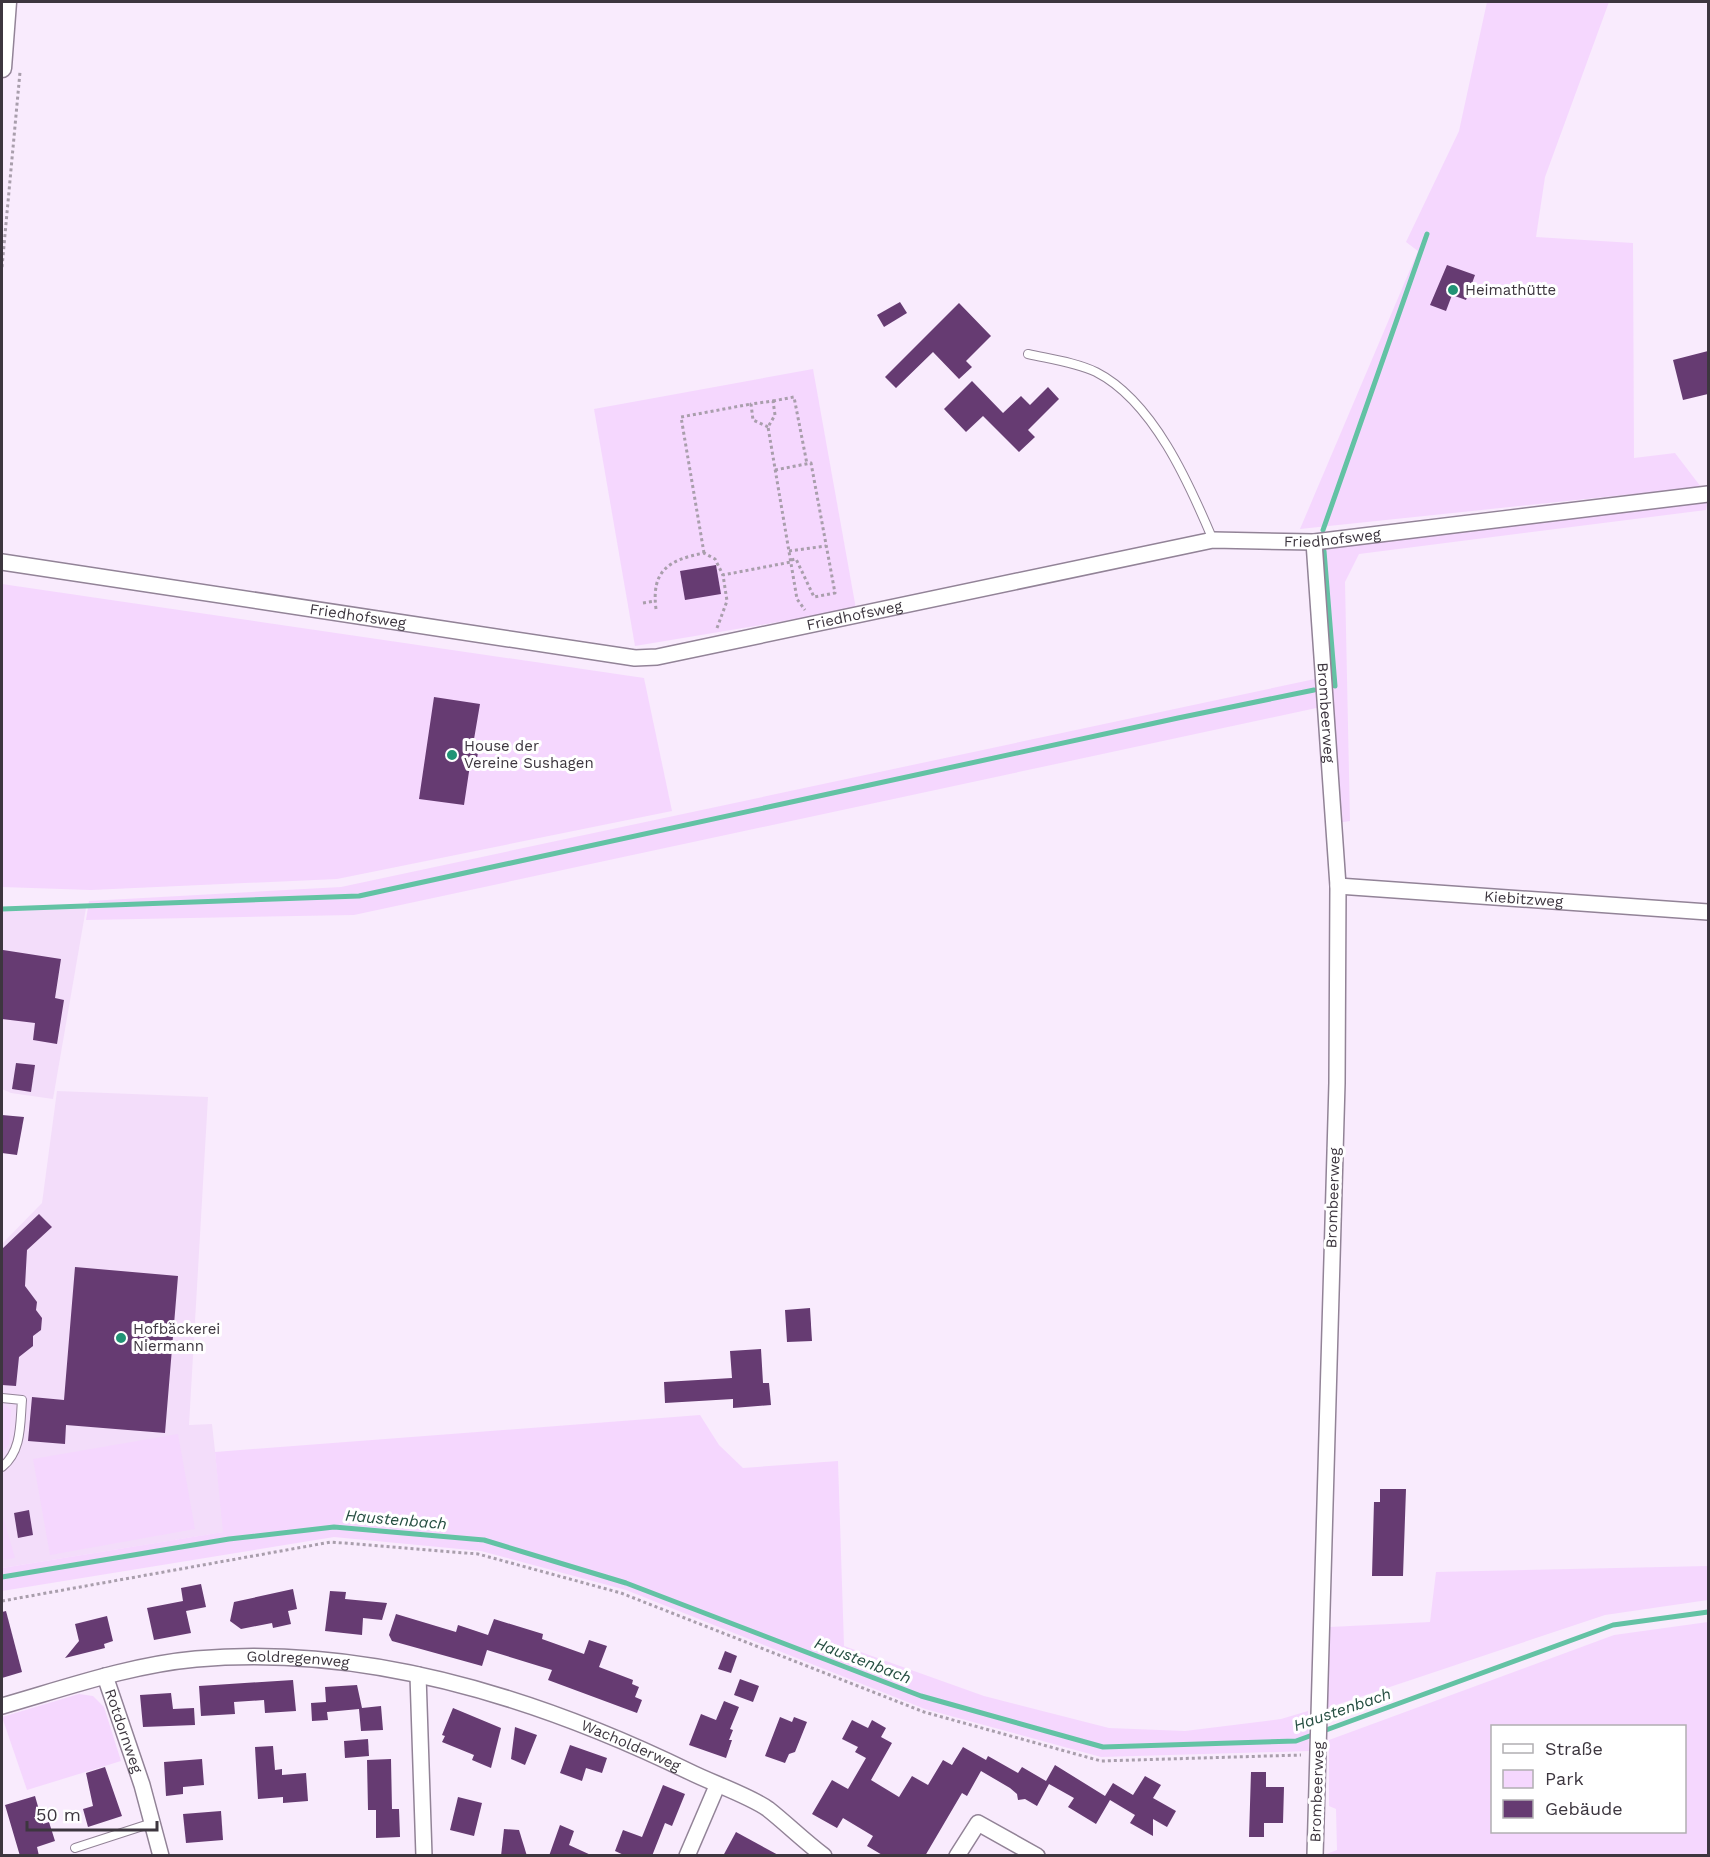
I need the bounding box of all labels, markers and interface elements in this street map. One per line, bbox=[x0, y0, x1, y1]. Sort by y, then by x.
place label: Heimathütte bbox=[1465, 281, 1556, 299]
marker: Heimathütte bbox=[1446, 283, 1460, 297]
street label: Friedhofsweg bbox=[1284, 525, 1382, 551]
street label: Friedhofsweg bbox=[805, 597, 904, 634]
street label: Friedhofsweg bbox=[309, 600, 407, 632]
street label: Brombeerweg bbox=[1313, 662, 1338, 764]
place label: House der Vereine Sushagen bbox=[464, 737, 594, 772]
marker: House der Vereine Sushagen bbox=[445, 748, 459, 762]
street label: Kiebitzweg bbox=[1483, 887, 1564, 911]
street label: Brombeerweg bbox=[1322, 1147, 1344, 1249]
place label: Hofbäckerei Niermann bbox=[133, 1320, 220, 1355]
marker: Hofbäckerei Niermann bbox=[114, 1331, 128, 1345]
water label: Haustenbach bbox=[344, 1506, 448, 1533]
water label: Haustenbach bbox=[812, 1633, 914, 1688]
street label: Goldregenweg bbox=[246, 1647, 350, 1672]
water label: Haustenbach bbox=[1291, 1684, 1393, 1735]
street label: Rotdornweg bbox=[101, 1687, 146, 1775]
street label: Wacholderweg bbox=[578, 1716, 684, 1775]
legend bbox=[1491, 1725, 1686, 1833]
text: Straße bbox=[1545, 1738, 1603, 1759]
street label: Brombeerweg bbox=[1306, 1741, 1328, 1843]
text: Park bbox=[1545, 1768, 1584, 1789]
scale bar bbox=[27, 1794, 158, 1832]
text: Gebäude bbox=[1545, 1798, 1623, 1819]
text: 50 m bbox=[36, 1804, 81, 1825]

